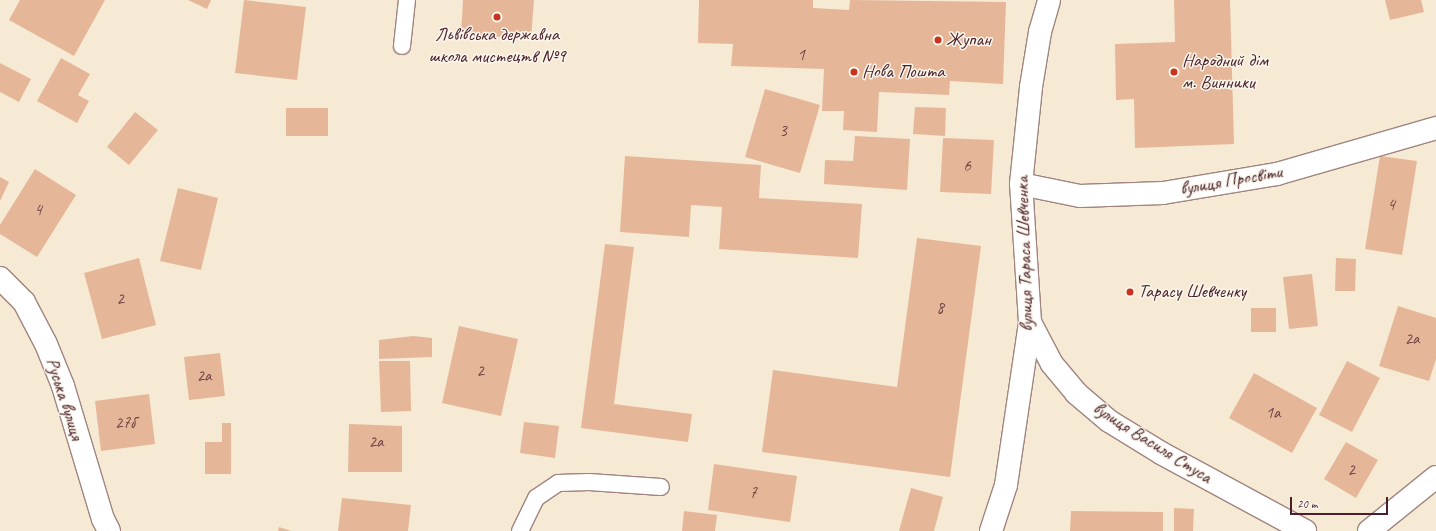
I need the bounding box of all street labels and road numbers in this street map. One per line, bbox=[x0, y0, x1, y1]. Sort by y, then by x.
street label: вулиця Просвіти bbox=[1178, 161, 1284, 201]
street label: вулиця Тараса Шевченка bbox=[1011, 175, 1039, 333]
street label: Руська вулиця bbox=[40, 354, 88, 444]
street label: вулиця Василя Стуса bbox=[1089, 398, 1215, 488]

